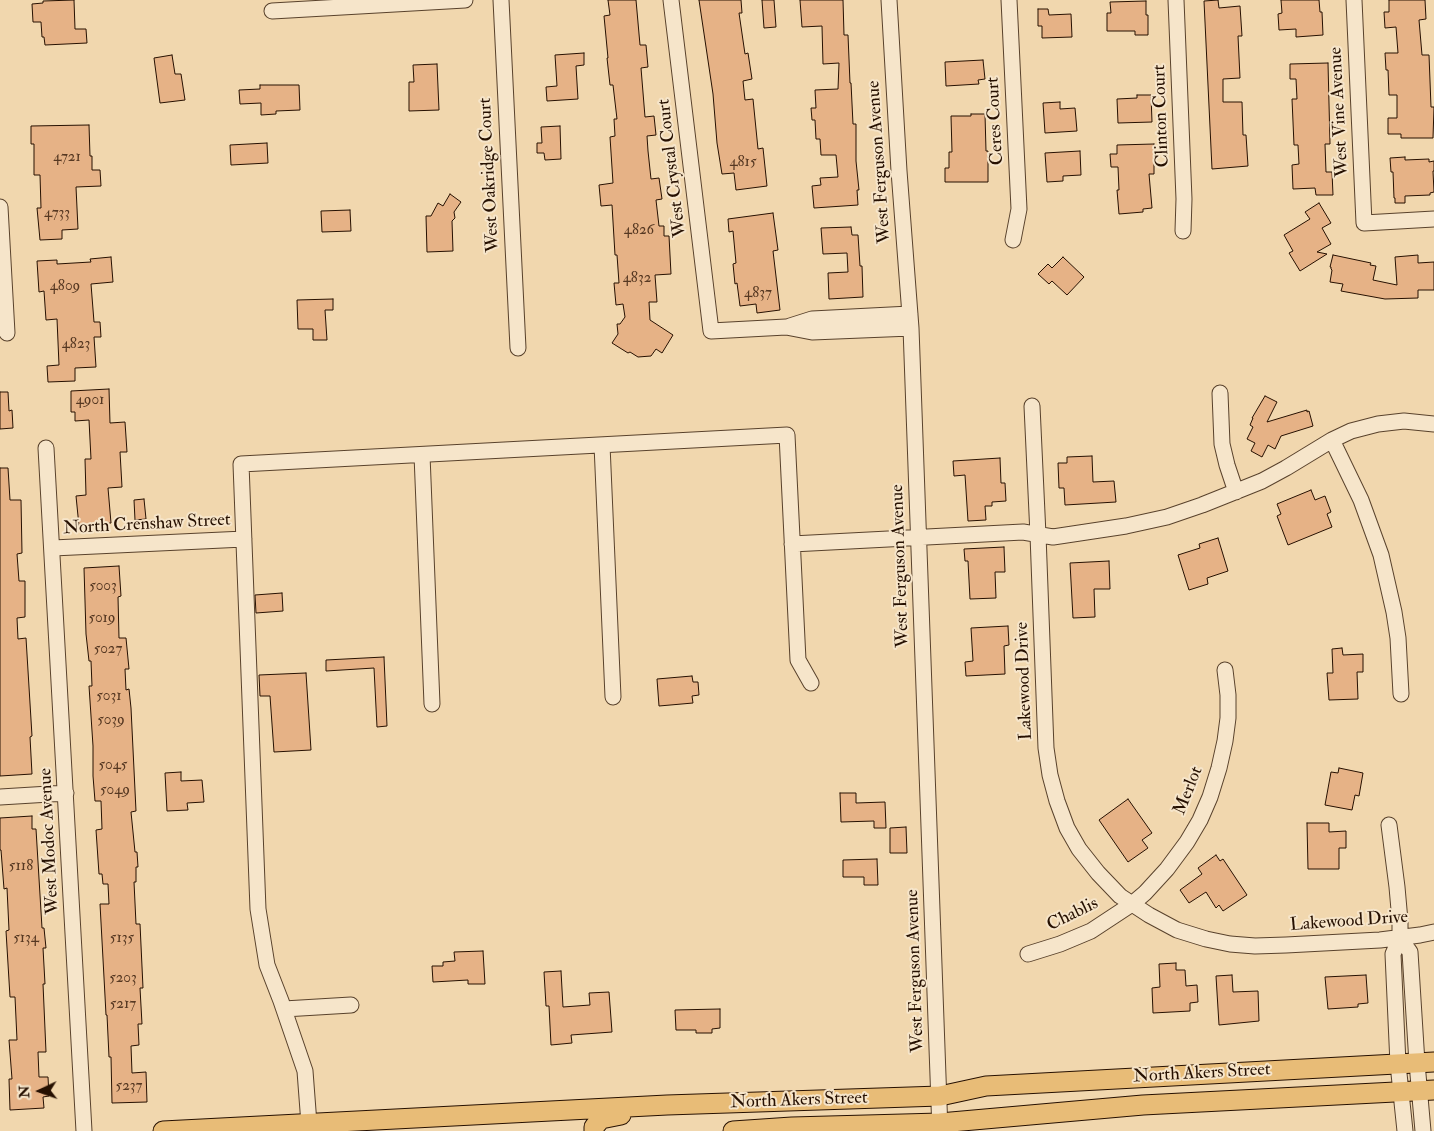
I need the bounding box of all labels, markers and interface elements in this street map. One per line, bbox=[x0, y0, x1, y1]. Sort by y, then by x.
street label: West Vine Avenue bbox=[1326, 46, 1354, 178]
street label: Clinton Court bbox=[1149, 64, 1175, 168]
street label: Ceres Court bbox=[983, 76, 1009, 166]
street label: West Ferguson Avenue bbox=[864, 80, 896, 244]
street label: West Oakridge Court bbox=[475, 97, 505, 253]
street label: West Crystal Court bbox=[654, 98, 692, 238]
house number: 4721 bbox=[53, 149, 81, 167]
house number: 4815 bbox=[729, 154, 757, 172]
house number: 4733 bbox=[44, 205, 70, 223]
house number: 4826 bbox=[624, 222, 654, 240]
house number: 4832 bbox=[623, 270, 651, 288]
house number: 4809 bbox=[50, 278, 80, 296]
house number: 4837 bbox=[744, 285, 772, 303]
house number: 4823 bbox=[62, 336, 90, 354]
house number: 4901 bbox=[76, 392, 104, 410]
street label: West Ferguson Avenue bbox=[887, 484, 915, 648]
street label: North Crenshaw Street bbox=[63, 510, 231, 540]
house number: 5003 bbox=[89, 578, 117, 596]
house number: 5019 bbox=[88, 610, 116, 628]
street label: Lakewood Drive bbox=[1012, 621, 1038, 741]
house number: 5027 bbox=[94, 641, 122, 659]
house number: 5031 bbox=[96, 688, 122, 706]
house number: 5039 bbox=[97, 712, 125, 730]
house number: 5045 bbox=[99, 757, 127, 775]
street label: Merlot bbox=[1170, 764, 1208, 818]
street label: West Modoc Avenue bbox=[35, 767, 65, 915]
house number: 5049 bbox=[100, 782, 130, 800]
house number: 5118 bbox=[9, 858, 33, 876]
street label: West Ferguson Avenue bbox=[902, 889, 930, 1053]
street label: Chablis bbox=[1044, 893, 1102, 937]
street label: Lakewood Drive bbox=[1289, 907, 1409, 937]
house number: 5134 bbox=[13, 930, 39, 948]
house number: 5135 bbox=[110, 930, 134, 948]
house number: 5203 bbox=[109, 970, 137, 988]
house number: 5217 bbox=[110, 996, 136, 1014]
street label: North Akers Street bbox=[1133, 1060, 1271, 1088]
north arrow bbox=[15, 1066, 65, 1116]
house number: 5237 bbox=[116, 1078, 142, 1096]
text: N bbox=[16, 1085, 33, 1099]
street label: North Akers Street bbox=[730, 1088, 868, 1114]

